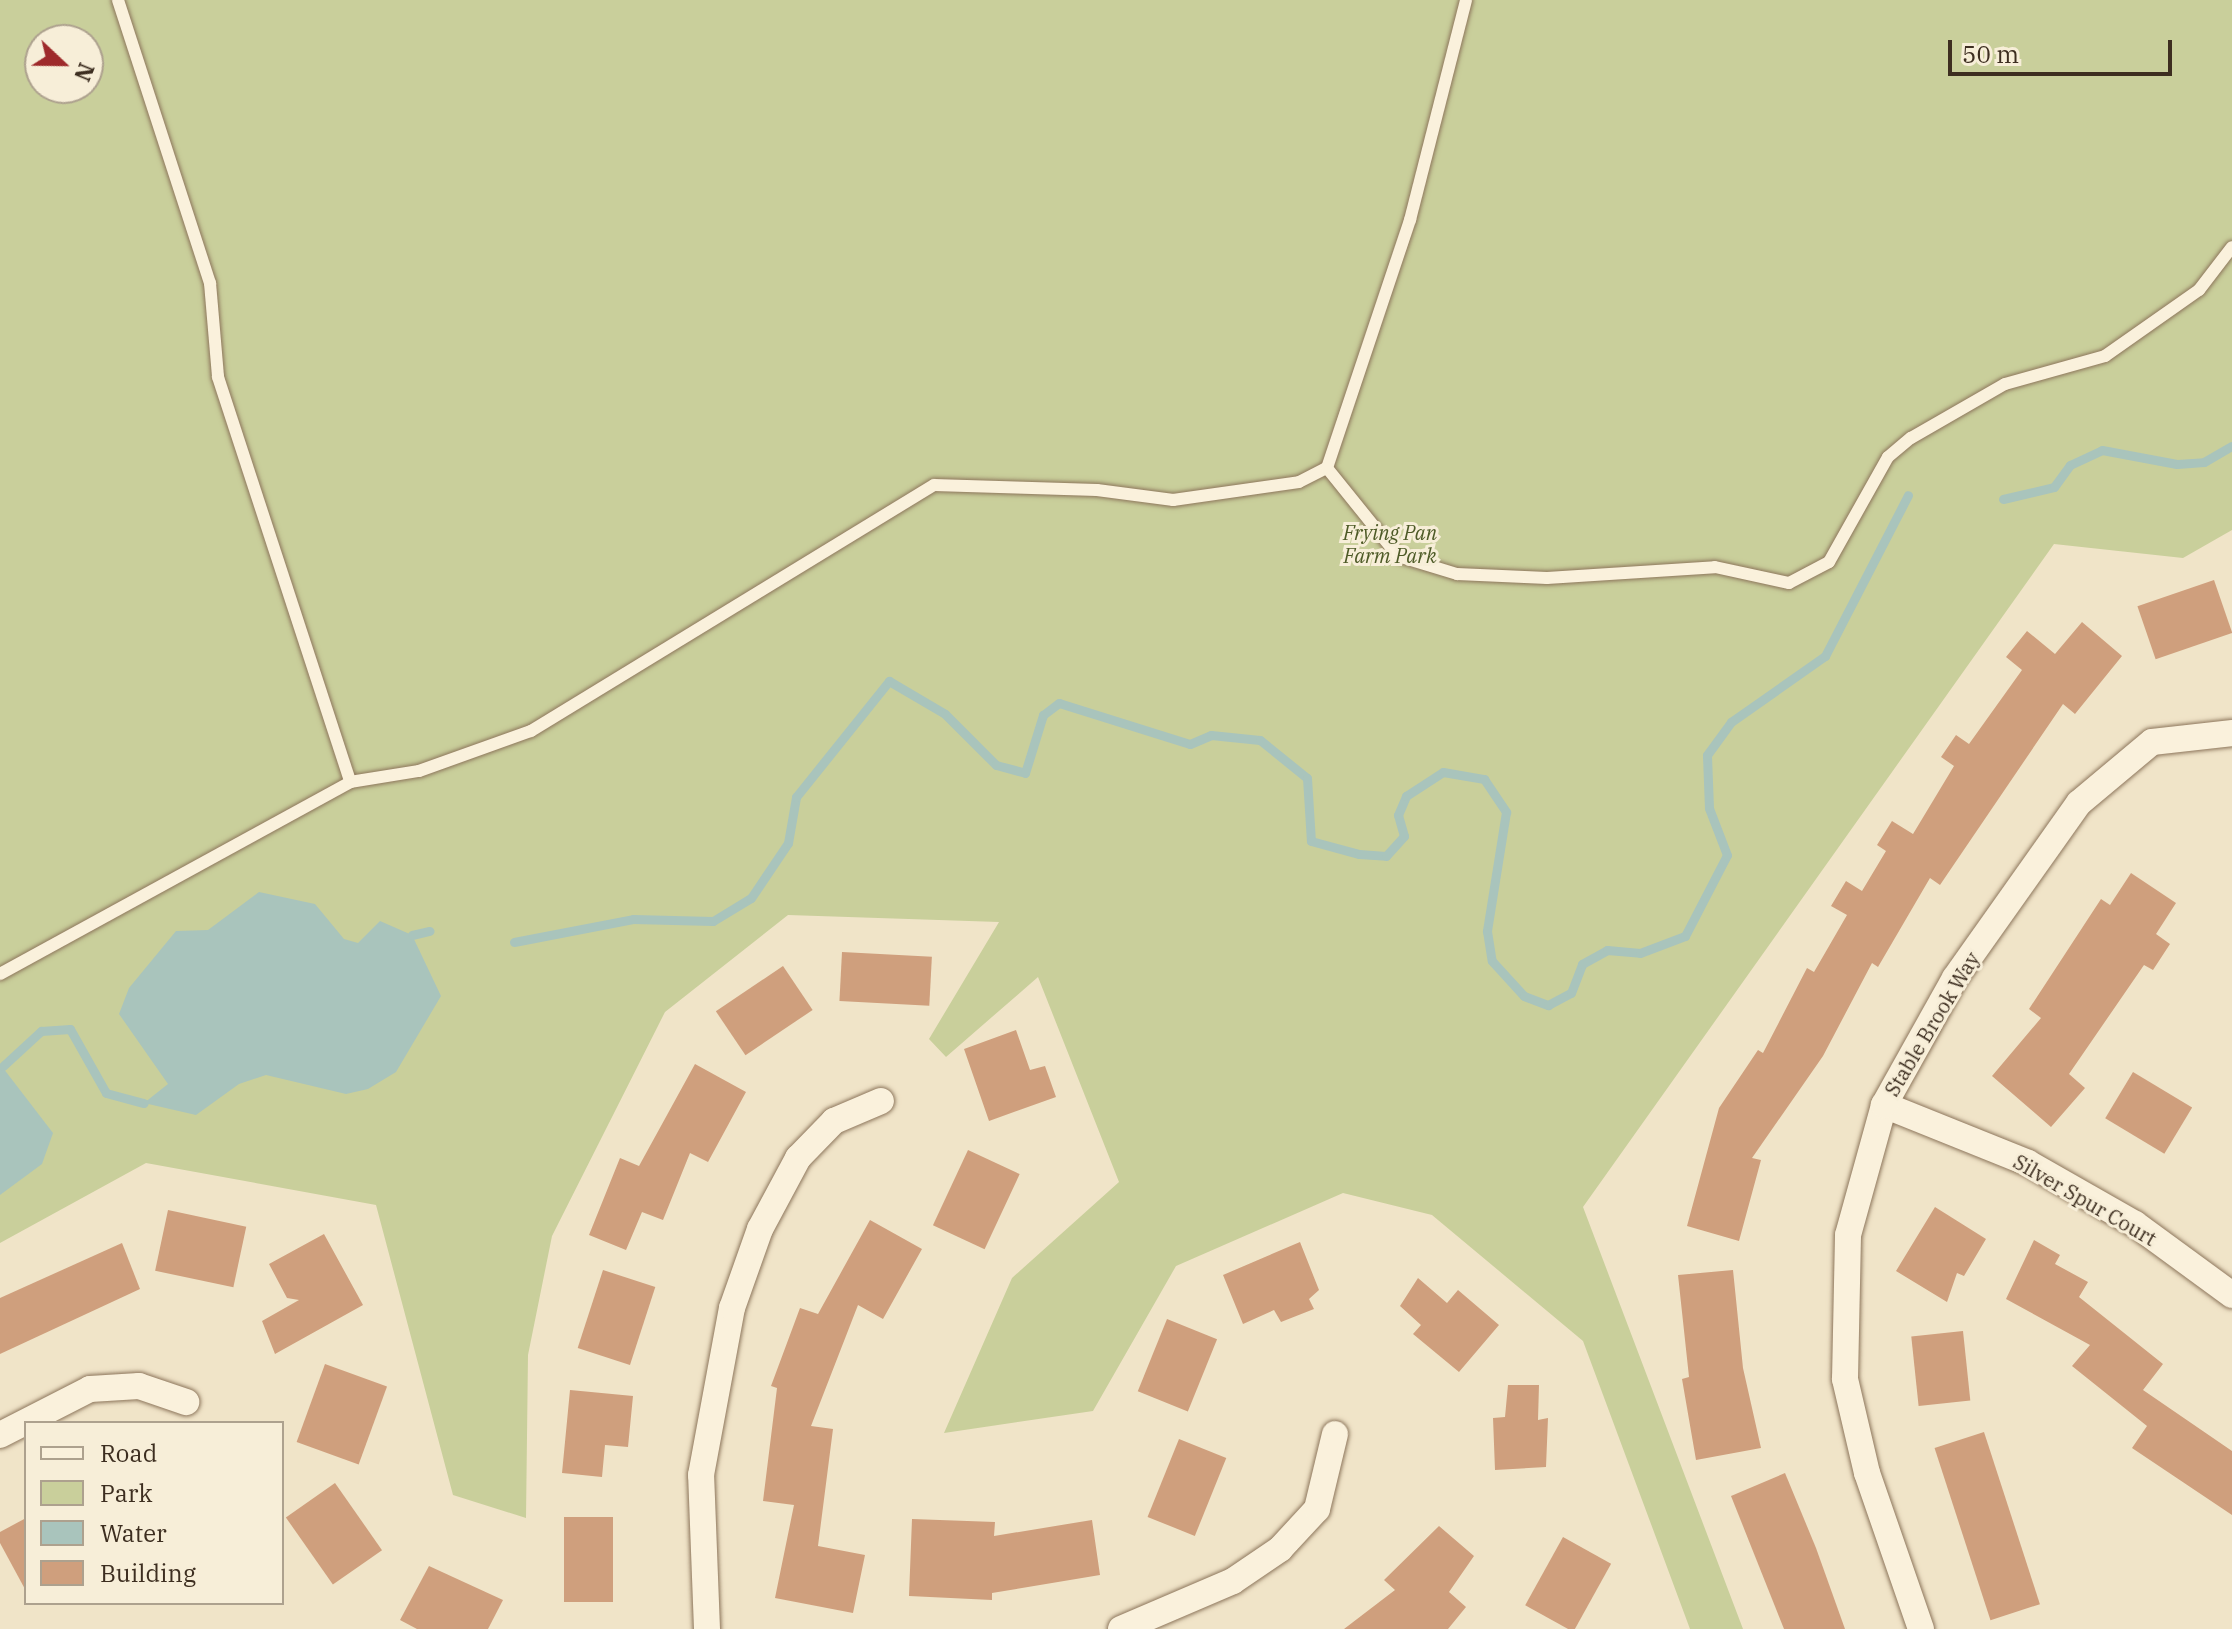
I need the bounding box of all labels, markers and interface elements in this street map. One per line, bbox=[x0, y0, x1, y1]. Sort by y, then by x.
north arrow bbox=[24, 24, 104, 104]
scale bar bbox=[1952, 24, 2176, 74]
text: 50 m bbox=[1962, 38, 2019, 70]
text: N bbox=[68, 59, 102, 86]
park label: Frying Pan Farm Park bbox=[1343, 520, 1437, 567]
street label: Stable Brook Way bbox=[1880, 948, 1984, 1100]
street label: Silver Spur Court bbox=[2009, 1149, 2161, 1251]
legend bbox=[24, 1421, 284, 1605]
text: Road bbox=[100, 1437, 157, 1469]
text: Park bbox=[100, 1477, 152, 1509]
text: Water bbox=[100, 1517, 167, 1549]
text: Building bbox=[100, 1557, 196, 1589]

